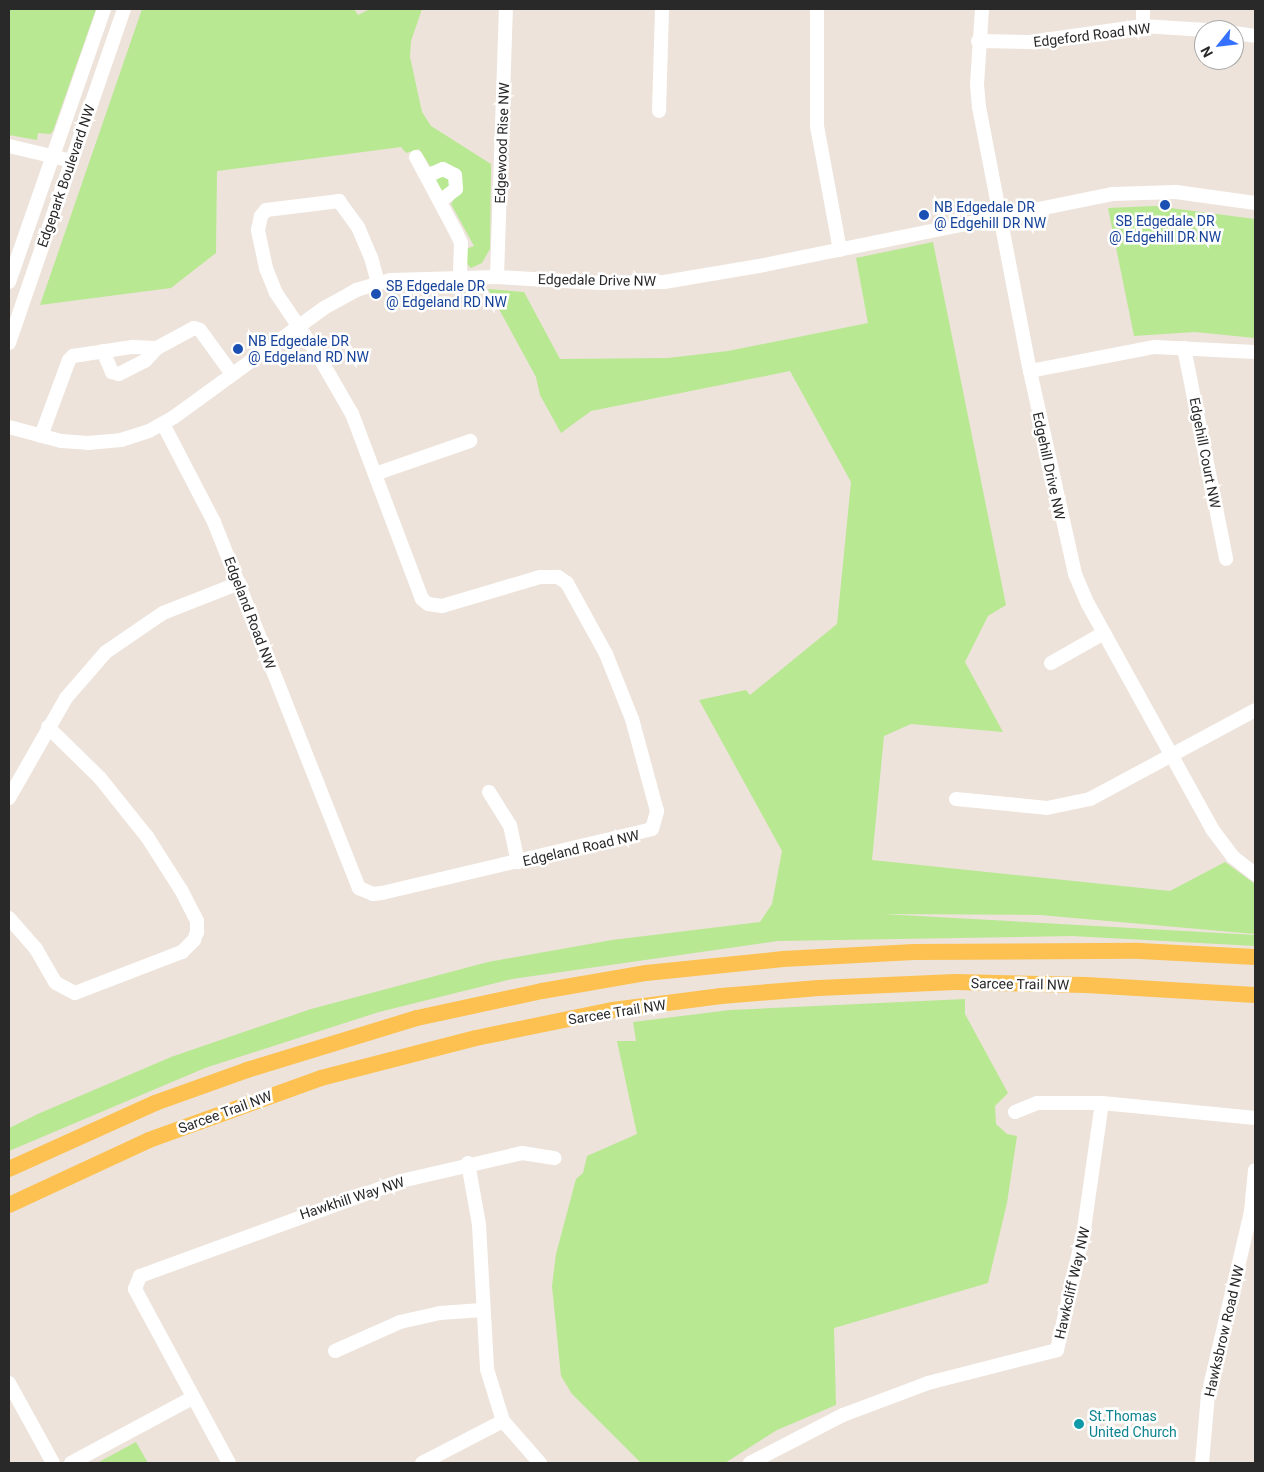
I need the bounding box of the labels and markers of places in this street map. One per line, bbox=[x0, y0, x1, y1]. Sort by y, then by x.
place label: NB Edgedale DR @ Edgehill DR NW bbox=[934, 199, 1046, 232]
marker: SB Edgedale DR @ Edgehill DR NW bbox=[1159, 199, 1171, 211]
marker: NB Edgedale DR @ Edgehill DR NW bbox=[918, 209, 930, 221]
place label: SB Edgedale DR @ Edgehill DR NW bbox=[1109, 213, 1221, 246]
place label: SB Edgedale DR @ Edgeland RD NW bbox=[386, 278, 507, 310]
marker: SB Edgedale DR @ Edgeland RD NW bbox=[370, 288, 382, 300]
place label: NB Edgedale DR @ Edgeland RD NW bbox=[248, 333, 369, 366]
marker: NB Edgedale DR @ Edgeland RD NW bbox=[232, 343, 244, 355]
place label: St.Thomas United Church bbox=[1089, 1408, 1177, 1440]
marker: St.Thomas United Church bbox=[1073, 1418, 1085, 1430]

